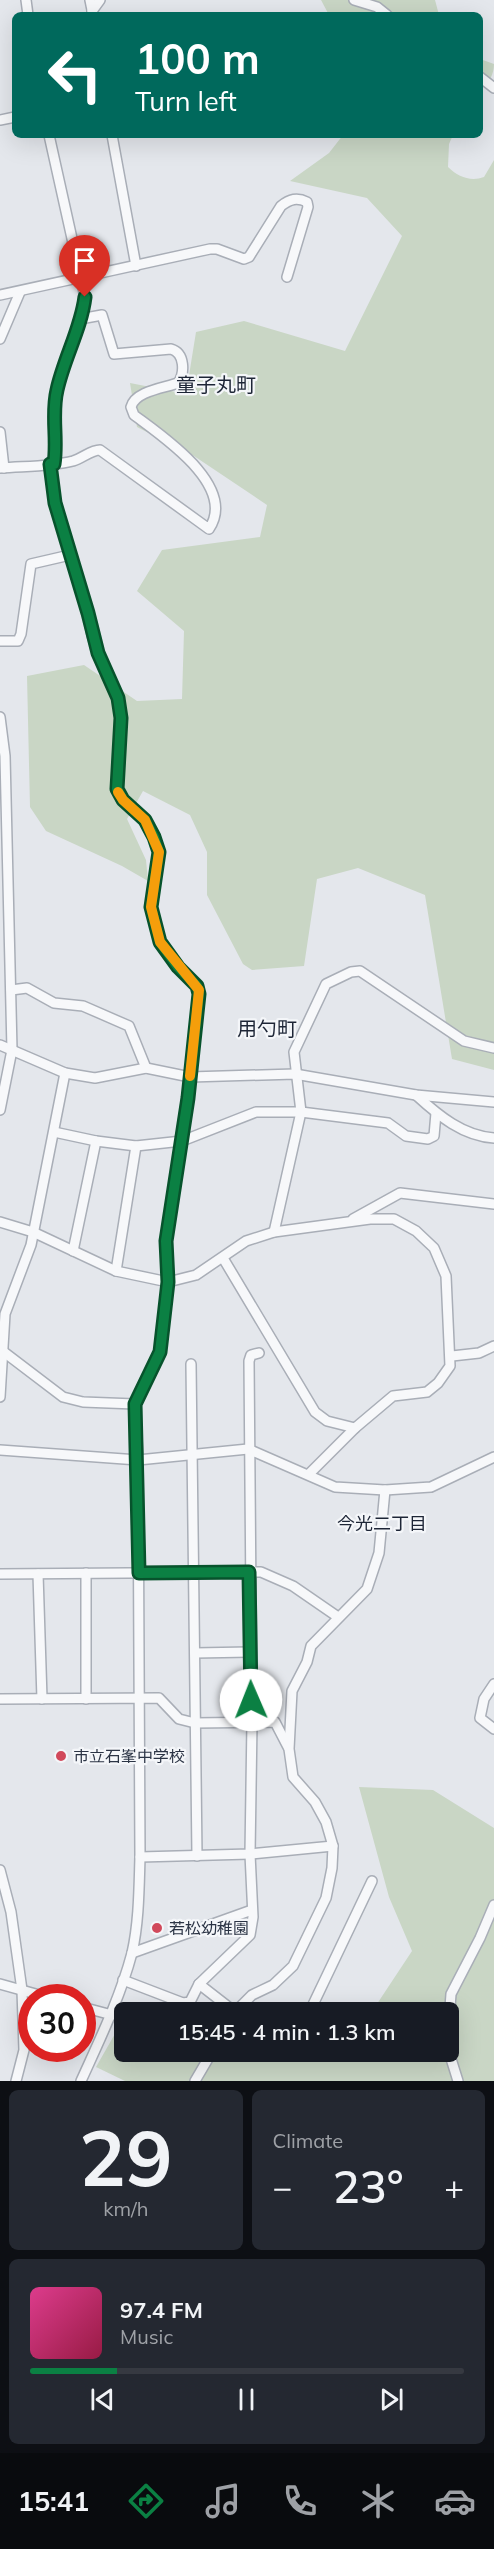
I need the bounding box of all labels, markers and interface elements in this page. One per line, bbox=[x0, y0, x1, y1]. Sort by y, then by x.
text: 100 m bbox=[135, 32, 260, 85]
icon: left bbox=[36, 36, 114, 114]
text: Turn left bbox=[135, 84, 237, 118]
pin bbox=[59, 235, 110, 297]
icon: arrive bbox=[68, 244, 101, 277]
district label: 童子丸町 bbox=[176, 372, 256, 397]
district label: 用勺町 bbox=[237, 1016, 297, 1041]
district label: 今光二丁目 bbox=[337, 1512, 427, 1535]
position arrow bbox=[219, 1668, 283, 1732]
place label: 市立石峯中学校 bbox=[73, 1746, 185, 1766]
marker: 市立石峯中学校 bbox=[54, 1749, 68, 1763]
place label: 若松幼稚園 bbox=[169, 1918, 249, 1938]
marker: 若松幼稚園 bbox=[150, 1921, 164, 1935]
speed limit sign: 30 bbox=[18, 1984, 96, 2062]
text: 15:45 · 4 min · 1.3 km bbox=[178, 2018, 395, 2046]
text: 29 bbox=[79, 2108, 173, 2206]
text: Climate bbox=[273, 2128, 343, 2153]
text: 23° bbox=[333, 2158, 404, 2214]
text: − bbox=[273, 2166, 292, 2207]
text: + bbox=[444, 2166, 464, 2207]
text: km/h bbox=[103, 2196, 148, 2221]
text: 97.4 FM bbox=[120, 2296, 203, 2324]
text: Music bbox=[120, 2324, 173, 2349]
icon: previous bbox=[86, 2383, 119, 2416]
icon: pause bbox=[230, 2383, 263, 2416]
icon: next bbox=[375, 2383, 408, 2416]
icon: directions bbox=[125, 2480, 167, 2522]
icon: music bbox=[202, 2480, 244, 2522]
icon: phone bbox=[279, 2480, 321, 2522]
icon: climate bbox=[357, 2480, 399, 2522]
icon: car bbox=[434, 2480, 476, 2522]
text: 15:41 bbox=[18, 2484, 89, 2518]

